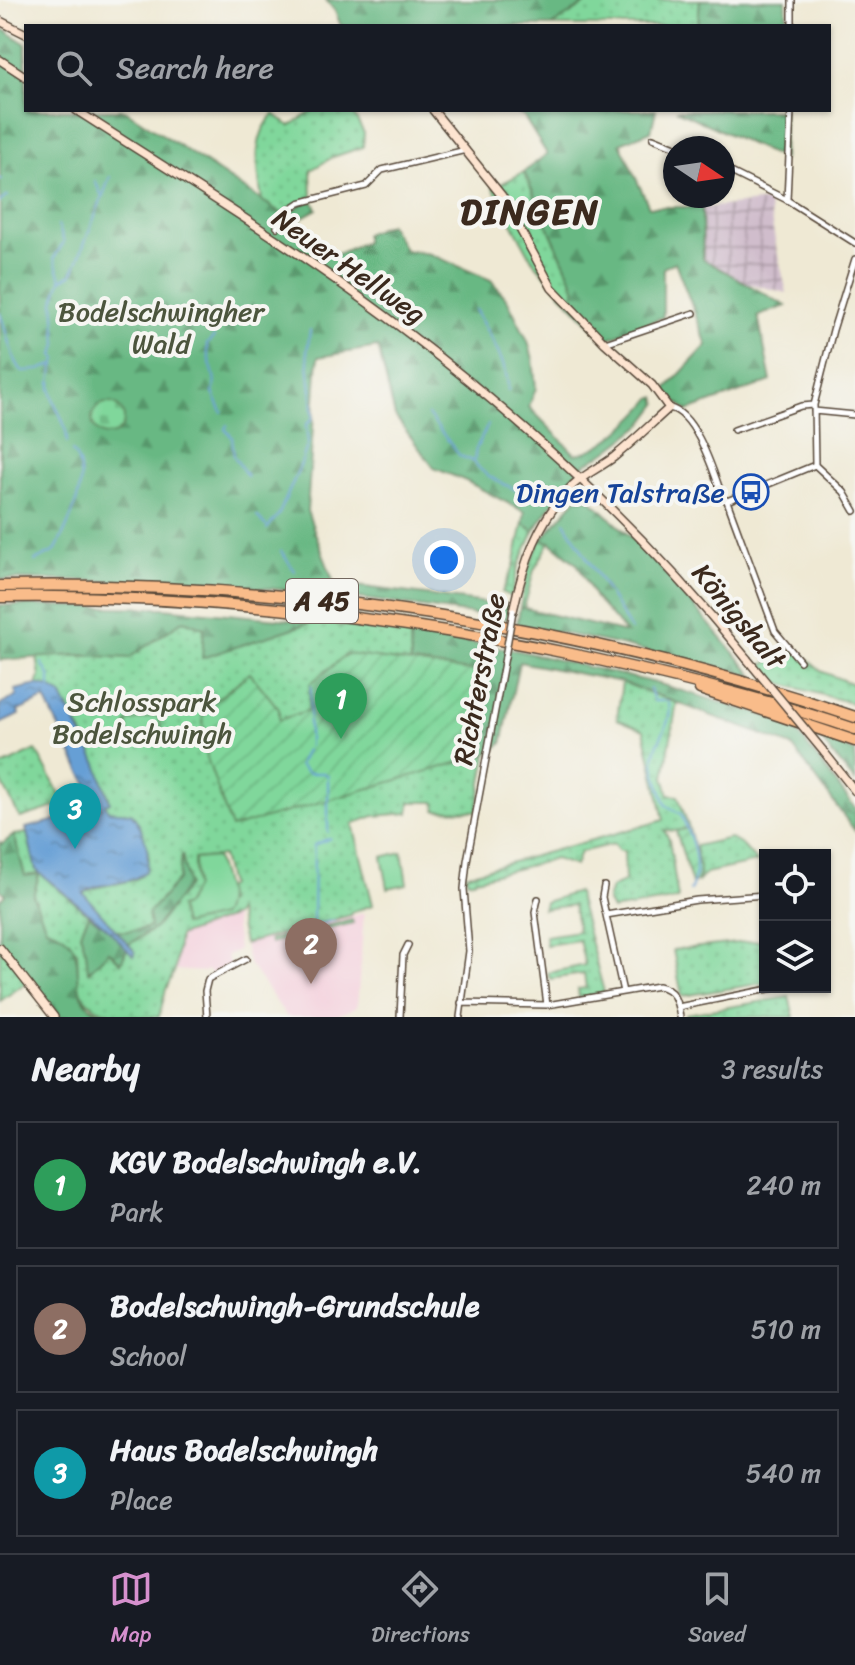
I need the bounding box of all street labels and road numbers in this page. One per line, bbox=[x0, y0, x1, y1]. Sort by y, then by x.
street label: Neuer Hellweg bbox=[262, 195, 436, 337]
street label: Königshalt bbox=[679, 551, 800, 682]
road number: A 45 bbox=[286, 579, 358, 623]
street label: Richterstraße bbox=[438, 589, 520, 769]

